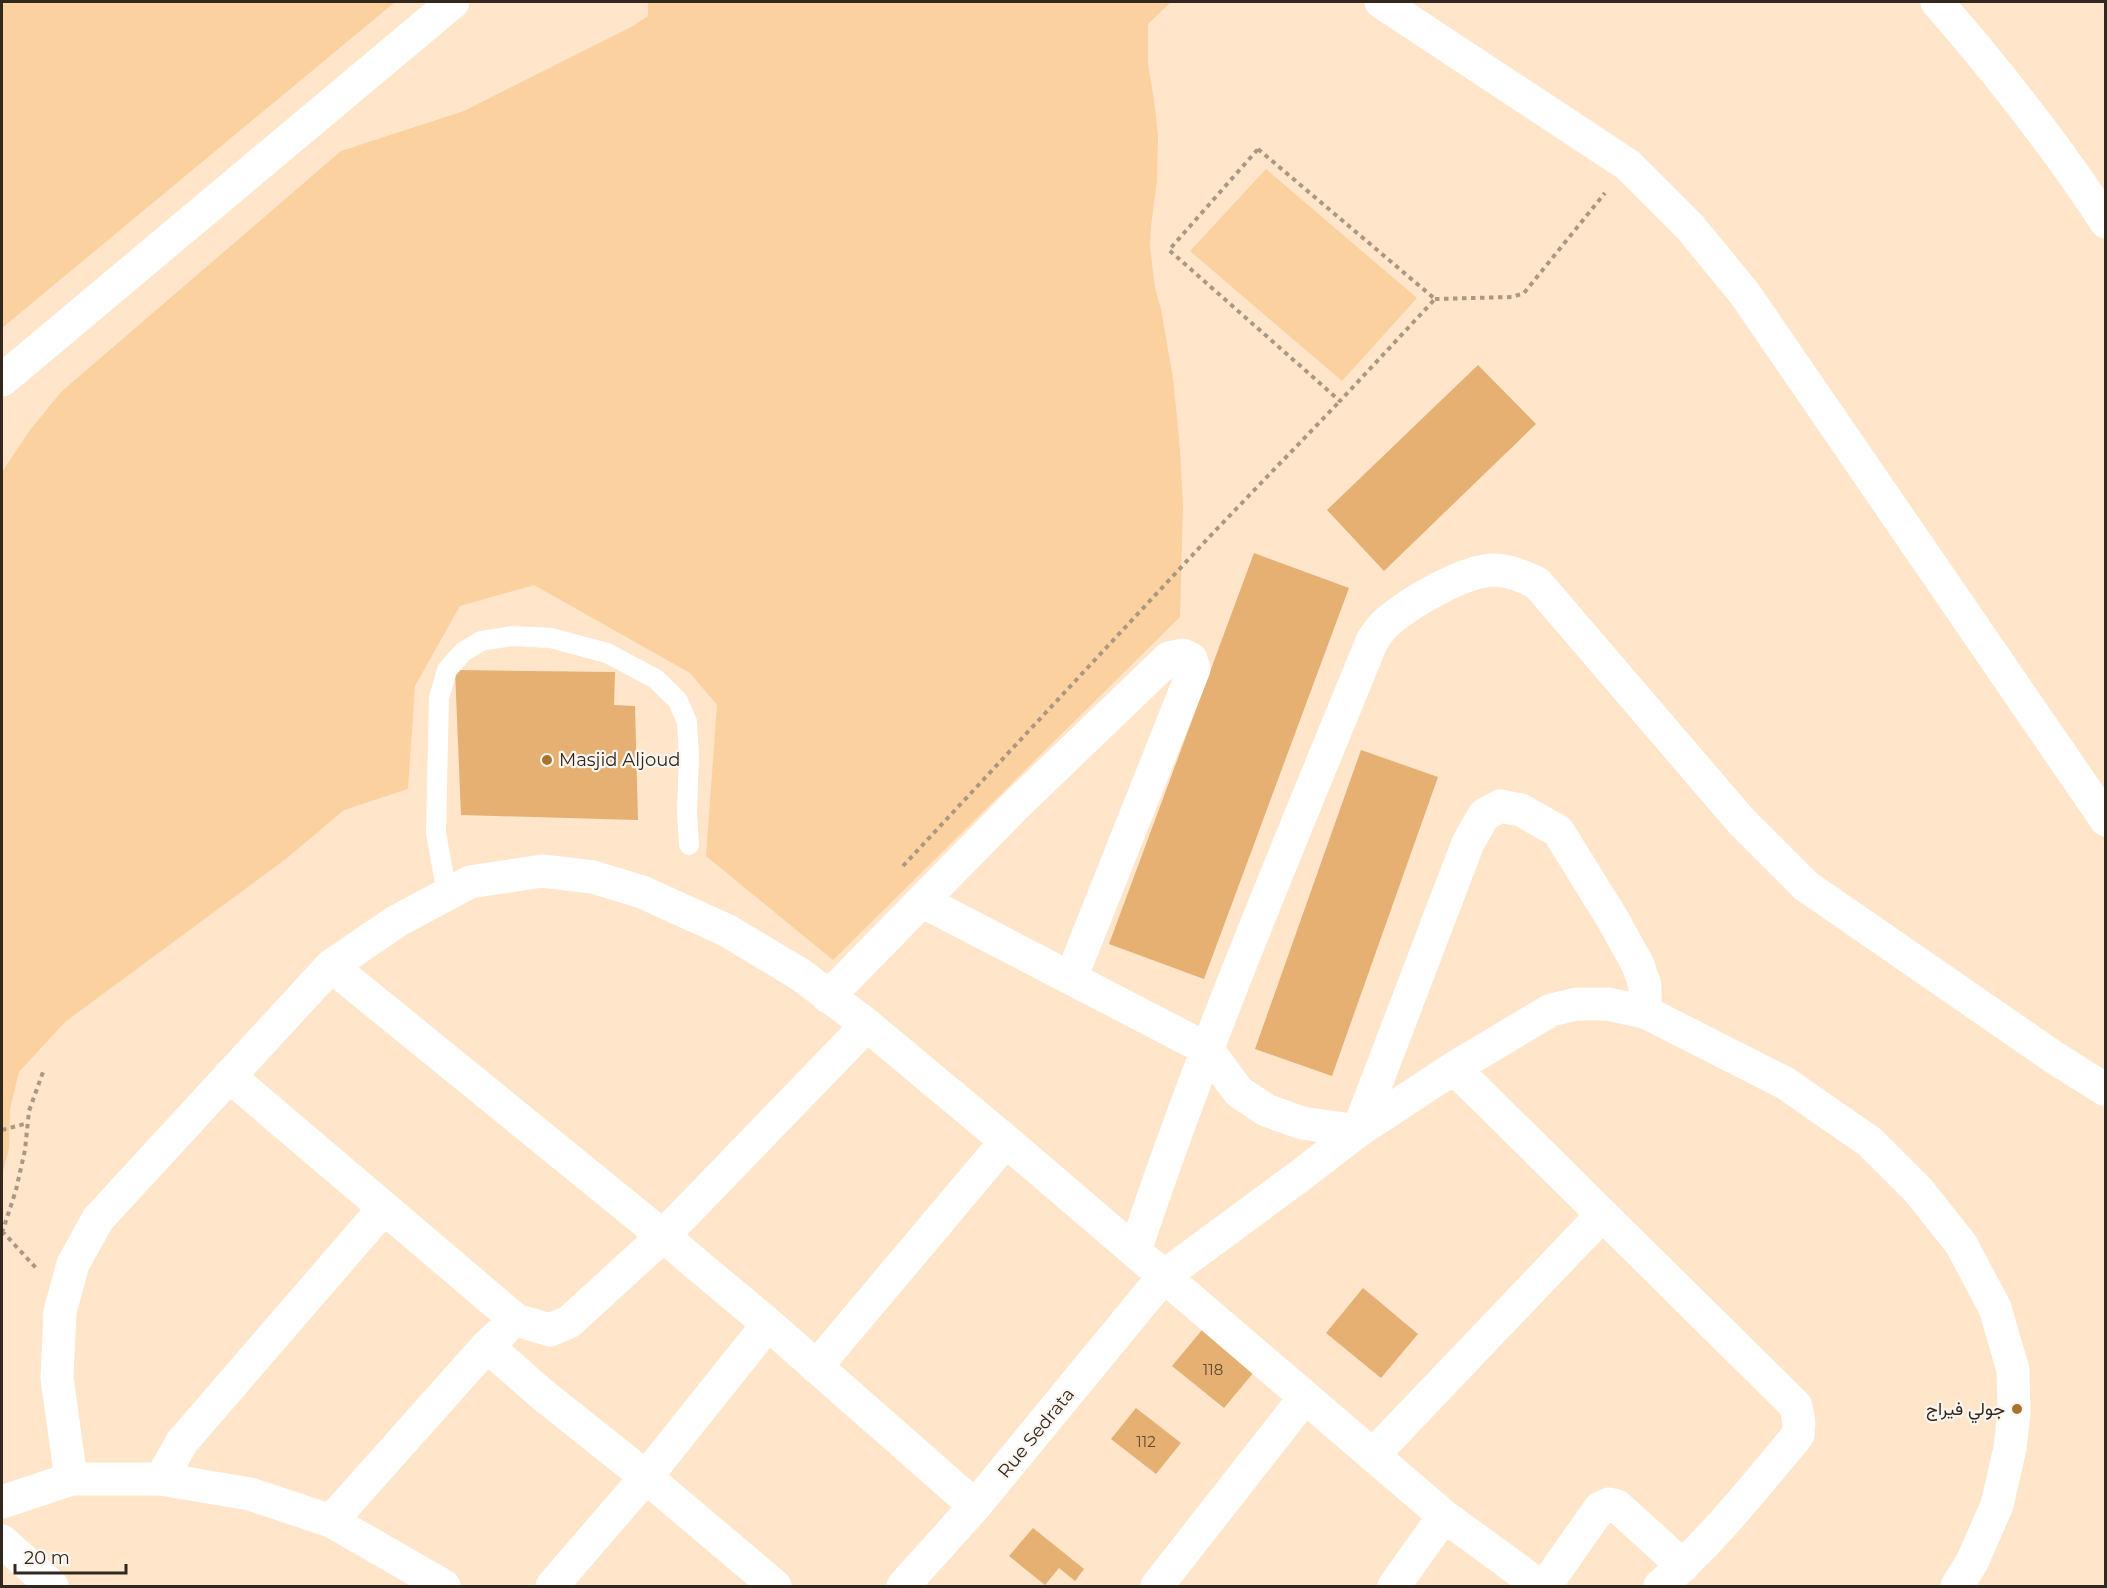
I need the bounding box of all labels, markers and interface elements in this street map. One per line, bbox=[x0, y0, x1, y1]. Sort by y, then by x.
place label: Masjid Aljoud bbox=[559, 749, 681, 771]
marker: Masjid Aljoud bbox=[540, 753, 554, 767]
house number: 118 bbox=[1203, 1360, 1223, 1379]
street label: Rue Sedrata bbox=[993, 1384, 1079, 1482]
place label: جولي فيراج bbox=[1926, 1398, 2005, 1424]
marker: جولي فيراج bbox=[2010, 1402, 2024, 1416]
house number: 112 bbox=[1136, 1432, 1156, 1451]
scale bar bbox=[15, 1537, 126, 1575]
text: 20 m bbox=[24, 1547, 70, 1569]

